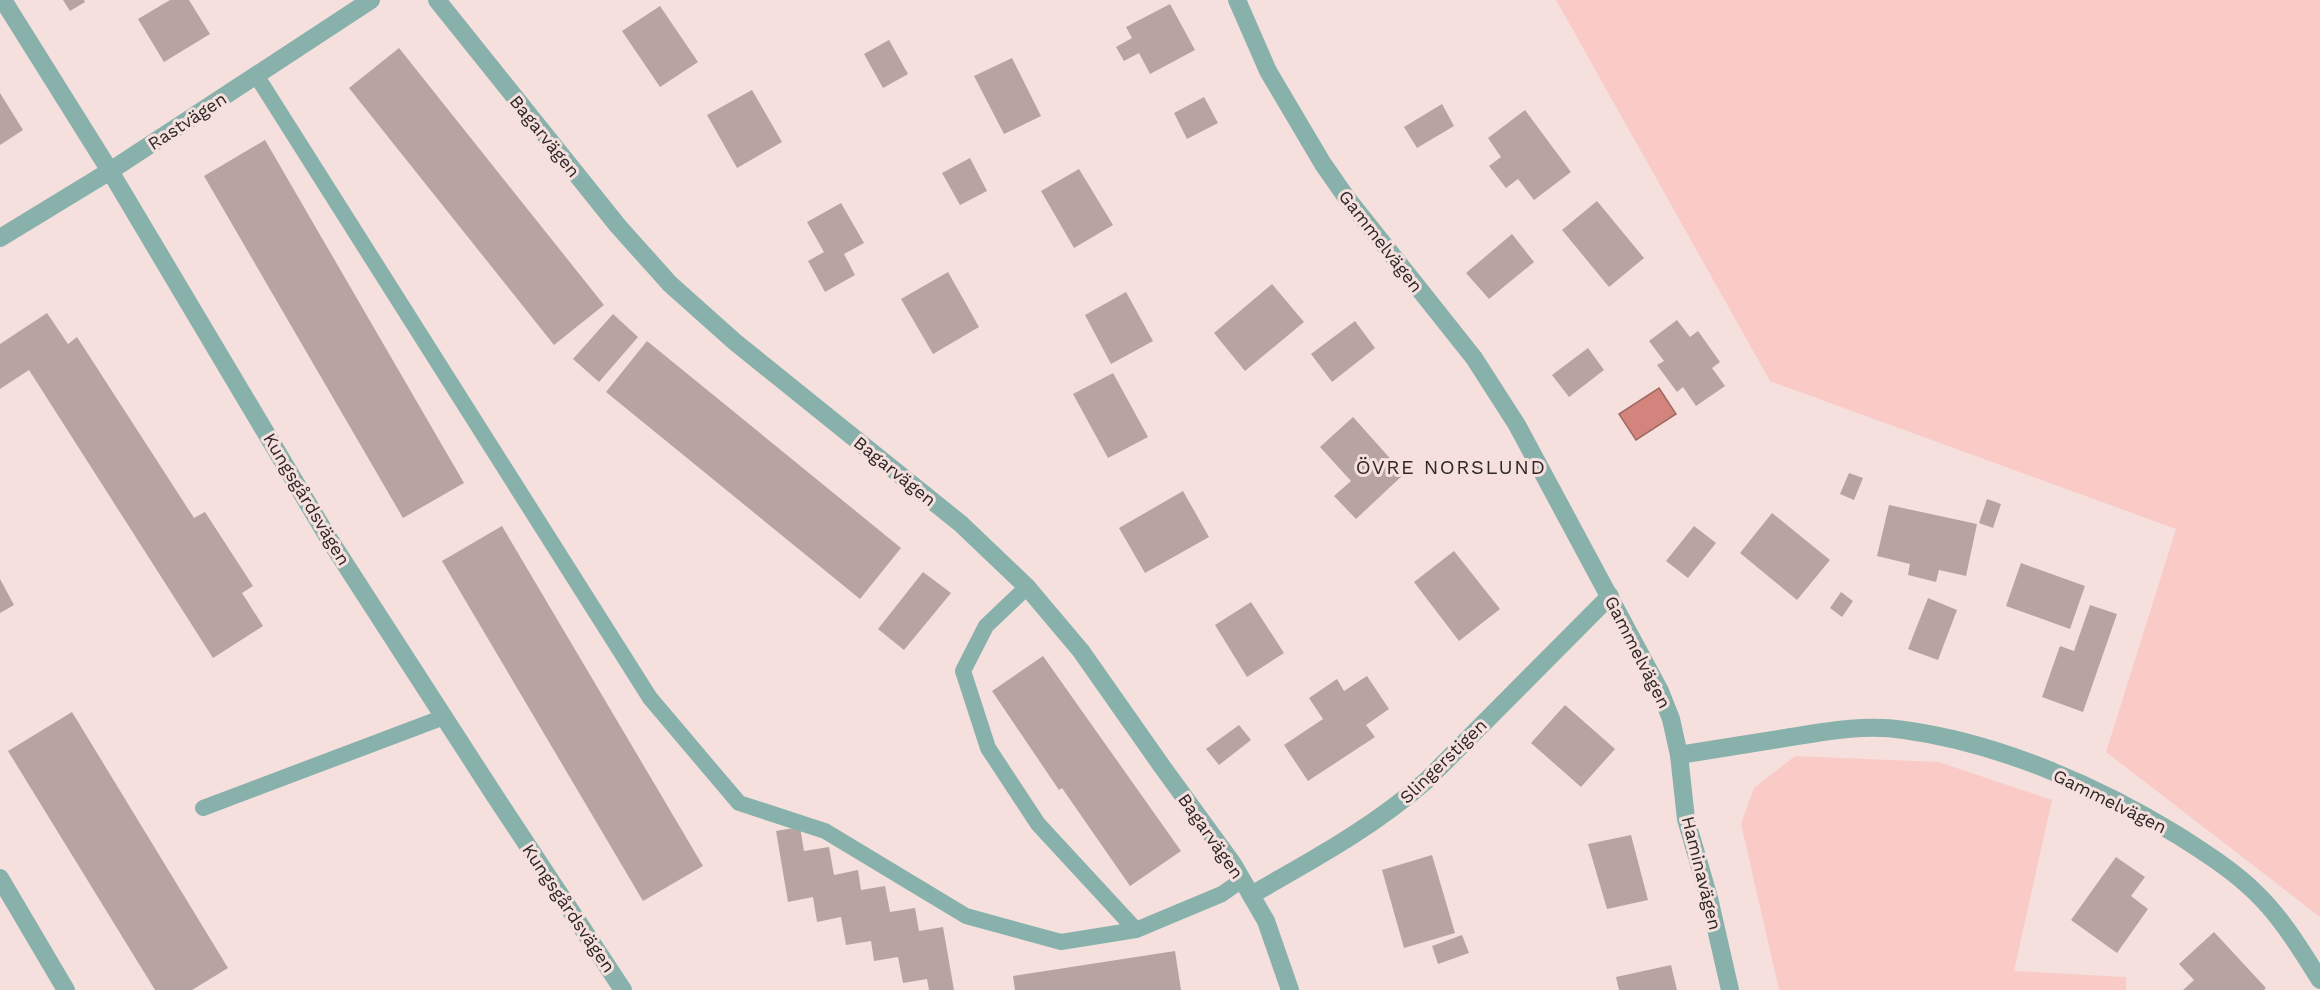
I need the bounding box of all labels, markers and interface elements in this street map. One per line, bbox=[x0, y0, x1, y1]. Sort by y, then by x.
street label: Rastvägen bbox=[144, 88, 230, 154]
street label: Bagarvägen bbox=[506, 91, 584, 181]
street label: Gammelvägen bbox=[1335, 186, 1427, 296]
street label: Kungsgårdsvägen bbox=[259, 429, 355, 569]
street label: Bagarvägen bbox=[850, 432, 940, 510]
district label: ÖVRE NORSLUND bbox=[1356, 455, 1546, 479]
street label: Gammelvägen bbox=[1601, 592, 1675, 712]
street label: Slingerstigen bbox=[1395, 714, 1491, 808]
street label: Gammelvägen bbox=[2050, 764, 2170, 838]
street label: Bagarvägen bbox=[1174, 789, 1248, 883]
street label: Haminavägen bbox=[1678, 814, 1726, 932]
street label: Kungsgårdsvägen bbox=[518, 840, 620, 976]

